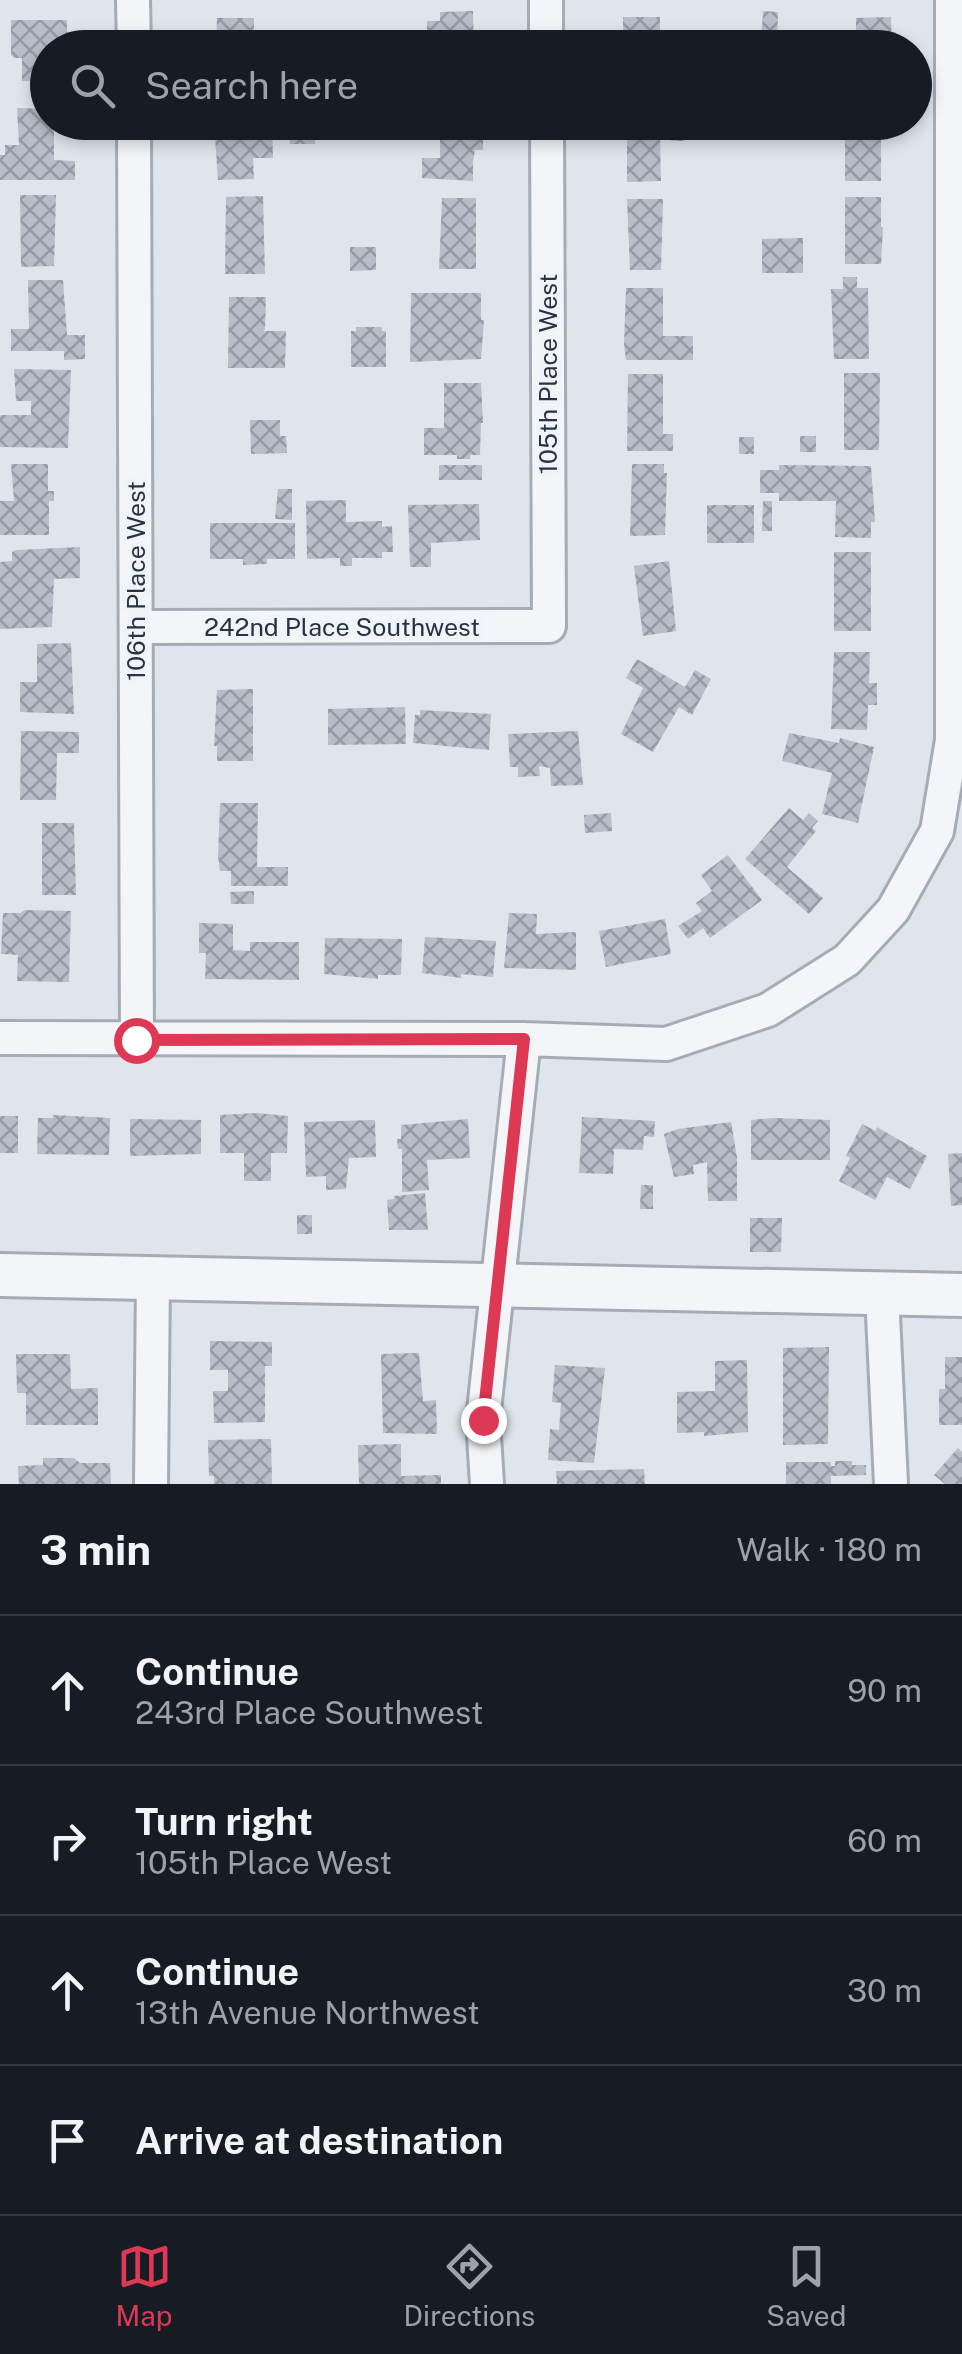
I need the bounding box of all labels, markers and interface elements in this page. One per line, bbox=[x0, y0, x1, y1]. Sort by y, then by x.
search box bbox=[30, 30, 932, 140]
icon: search bbox=[65, 58, 120, 113]
text: Search here bbox=[145, 63, 358, 108]
street label: 105th Place West bbox=[533, 274, 563, 474]
street label: 106th Place West bbox=[121, 481, 151, 681]
street label: 242nd Place Southwest bbox=[204, 612, 480, 642]
route start bbox=[114, 1018, 160, 1064]
route end bbox=[461, 1398, 507, 1444]
text: 3 min bbox=[40, 1525, 151, 1574]
text: Walk · 180 m bbox=[736, 1531, 922, 1568]
text: Continue bbox=[135, 1649, 299, 1694]
icon: ahead bbox=[40, 1663, 95, 1718]
text: 90 m bbox=[847, 1672, 922, 1709]
text: 243rd Place Southwest bbox=[135, 1694, 483, 1731]
text: Turn right bbox=[135, 1799, 313, 1844]
icon: right bbox=[40, 1813, 95, 1868]
text: 60 m bbox=[847, 1822, 922, 1859]
text: 105th Place West bbox=[135, 1844, 392, 1881]
text: Continue bbox=[135, 1949, 299, 1994]
icon: ahead bbox=[40, 1963, 95, 2018]
text: 30 m bbox=[847, 1972, 922, 2009]
text: 13th Avenue Northwest bbox=[135, 1994, 480, 2031]
icon: arrive bbox=[40, 2113, 95, 2168]
text: Arrive at destination bbox=[135, 2118, 503, 2163]
tab: Map bbox=[116, 2239, 172, 2332]
tab: Directions bbox=[404, 2239, 535, 2332]
tab: Saved bbox=[766, 2239, 846, 2332]

